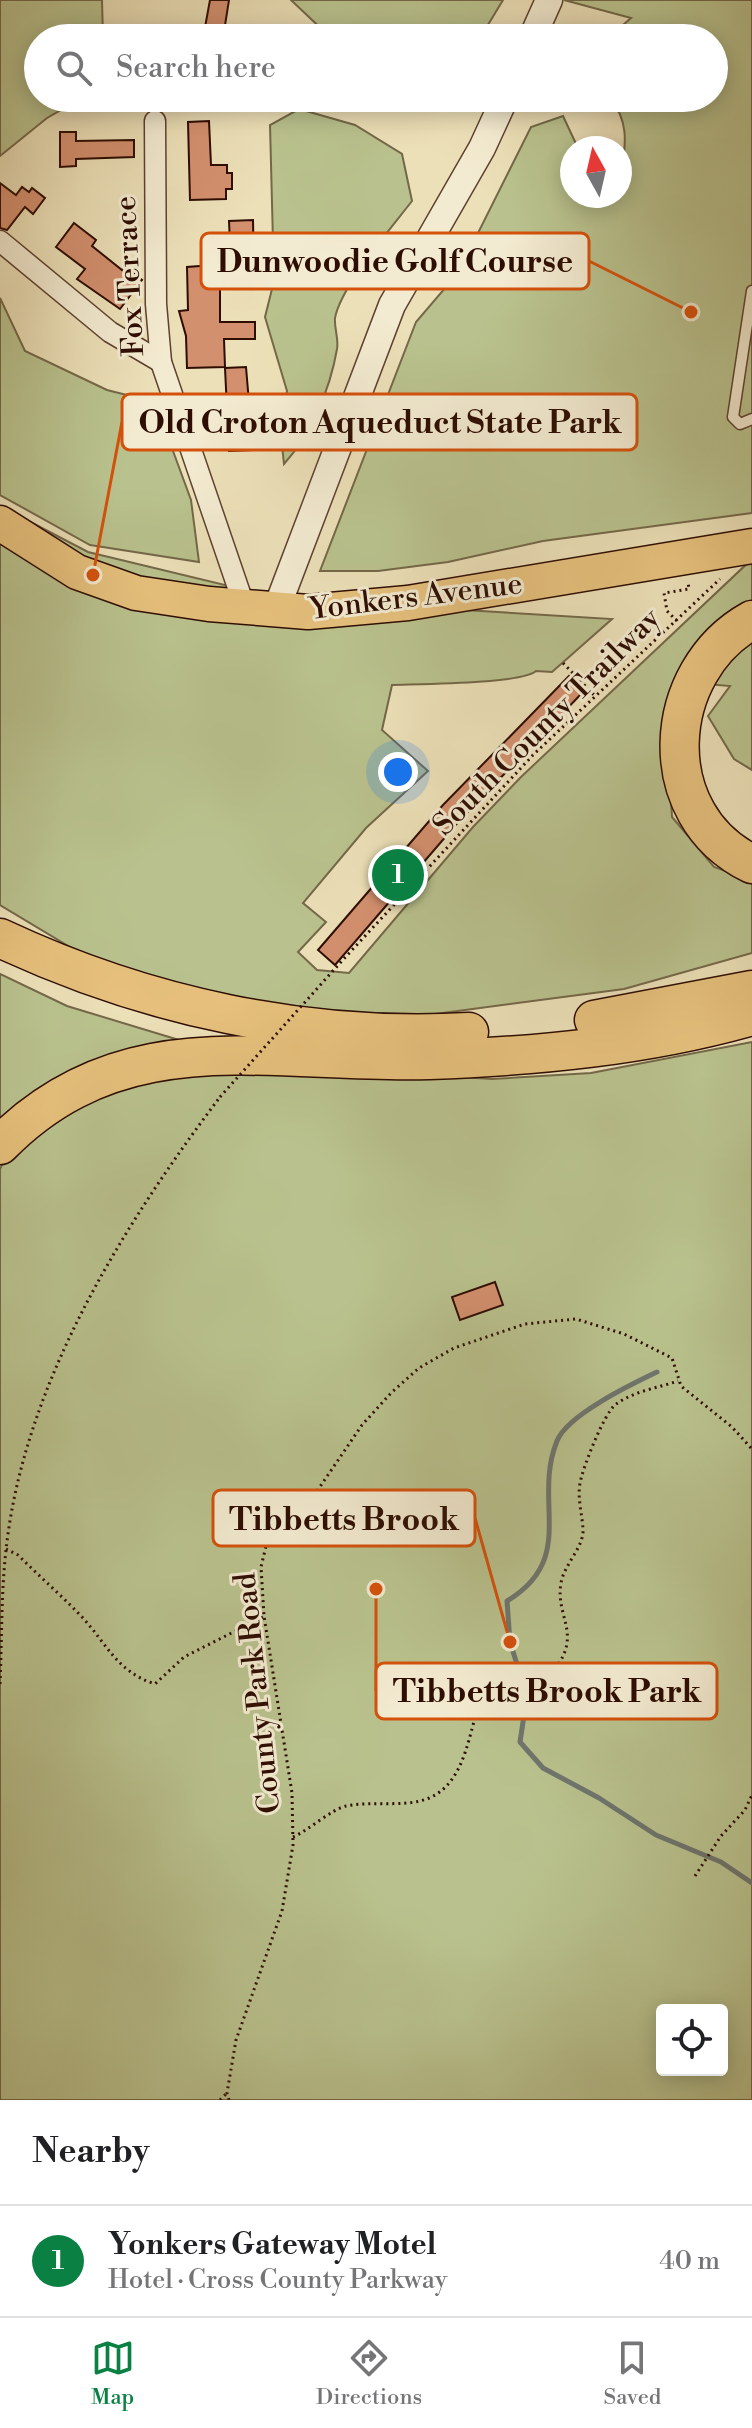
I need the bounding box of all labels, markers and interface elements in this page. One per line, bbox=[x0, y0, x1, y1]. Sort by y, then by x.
search box bbox=[24, 24, 728, 112]
icon: search bbox=[52, 46, 96, 90]
text: Search here bbox=[116, 49, 276, 87]
north arrow bbox=[560, 136, 632, 208]
street label: Fox Terrace bbox=[107, 195, 153, 357]
callout: Dunwoodie Golf Course bbox=[201, 233, 589, 289]
text: Dunwoodie Golf Course bbox=[217, 242, 573, 282]
callout: Old Croton Aqueduct State Park bbox=[122, 394, 637, 450]
text: Old Croton Aqueduct State Park bbox=[138, 403, 623, 443]
street label: Yonkers Avenue bbox=[306, 565, 524, 629]
street label: South County Trailway bbox=[425, 600, 669, 844]
your location bbox=[378, 752, 418, 792]
pin: 1 bbox=[372, 845, 424, 905]
callout: Tibbetts Brook bbox=[213, 1490, 475, 1546]
text: Tibbetts Brook bbox=[229, 1500, 460, 1540]
street label: County Park Road bbox=[226, 1571, 290, 1815]
callout: Tibbetts Brook Park bbox=[376, 1663, 717, 1719]
text: Tibbetts Brook Park bbox=[393, 1672, 703, 1712]
map controls bbox=[656, 2004, 728, 2076]
button: locate bbox=[656, 2004, 728, 2076]
text: Nearby bbox=[32, 2131, 150, 2173]
text: Yonkers Gateway Motel bbox=[108, 2226, 436, 2264]
text: 1 bbox=[52, 2245, 64, 2277]
text: 40 m bbox=[659, 2245, 720, 2277]
text: Hotel · Cross County Parkway bbox=[108, 2264, 447, 2296]
tab: Map bbox=[91, 2336, 135, 2411]
tab: Directions bbox=[316, 2336, 422, 2411]
tab: Saved bbox=[604, 2336, 661, 2411]

